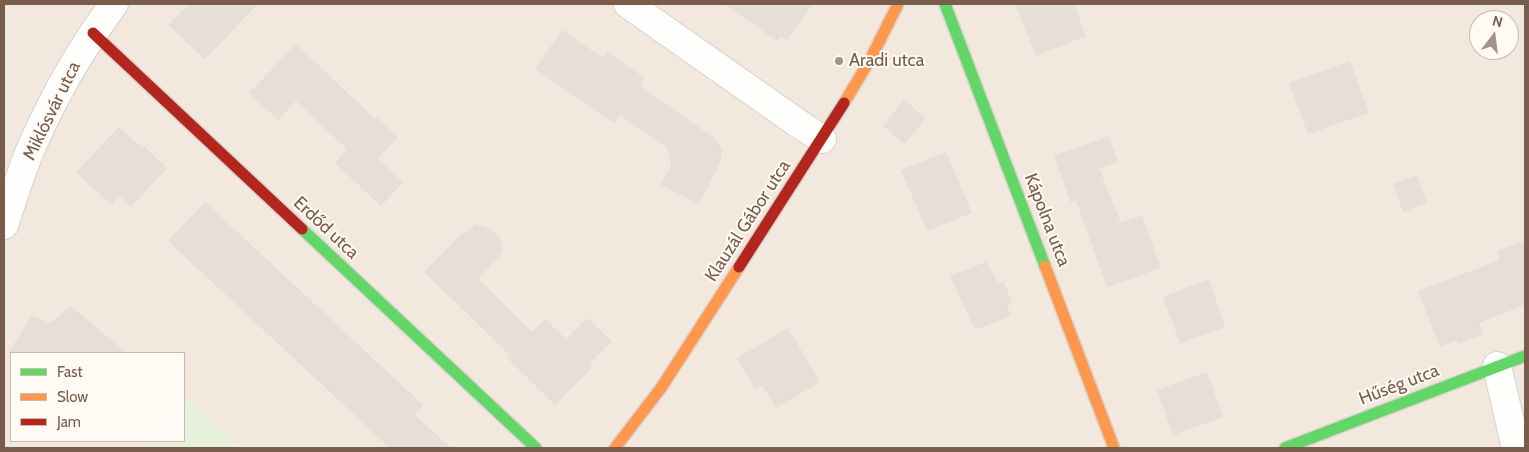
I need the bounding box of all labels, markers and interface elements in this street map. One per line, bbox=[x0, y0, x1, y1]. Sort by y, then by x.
north arrow bbox=[1469, 10, 1519, 60]
text: N bbox=[1491, 12, 1505, 31]
place label: Aradi utca bbox=[849, 50, 924, 72]
marker: Aradi utca bbox=[833, 55, 845, 67]
street label: Miklósvár utca bbox=[19, 58, 85, 164]
street label: Klauzál Gábor utca bbox=[701, 156, 795, 286]
street label: Kápolna utca bbox=[1019, 170, 1075, 270]
street label: Erdőd utca bbox=[289, 192, 363, 264]
legend bbox=[10, 352, 185, 442]
street label: Hűség utca bbox=[1356, 360, 1442, 410]
text: Fast bbox=[57, 363, 82, 381]
text: Slow bbox=[57, 388, 88, 406]
text: Jam bbox=[57, 413, 81, 431]

